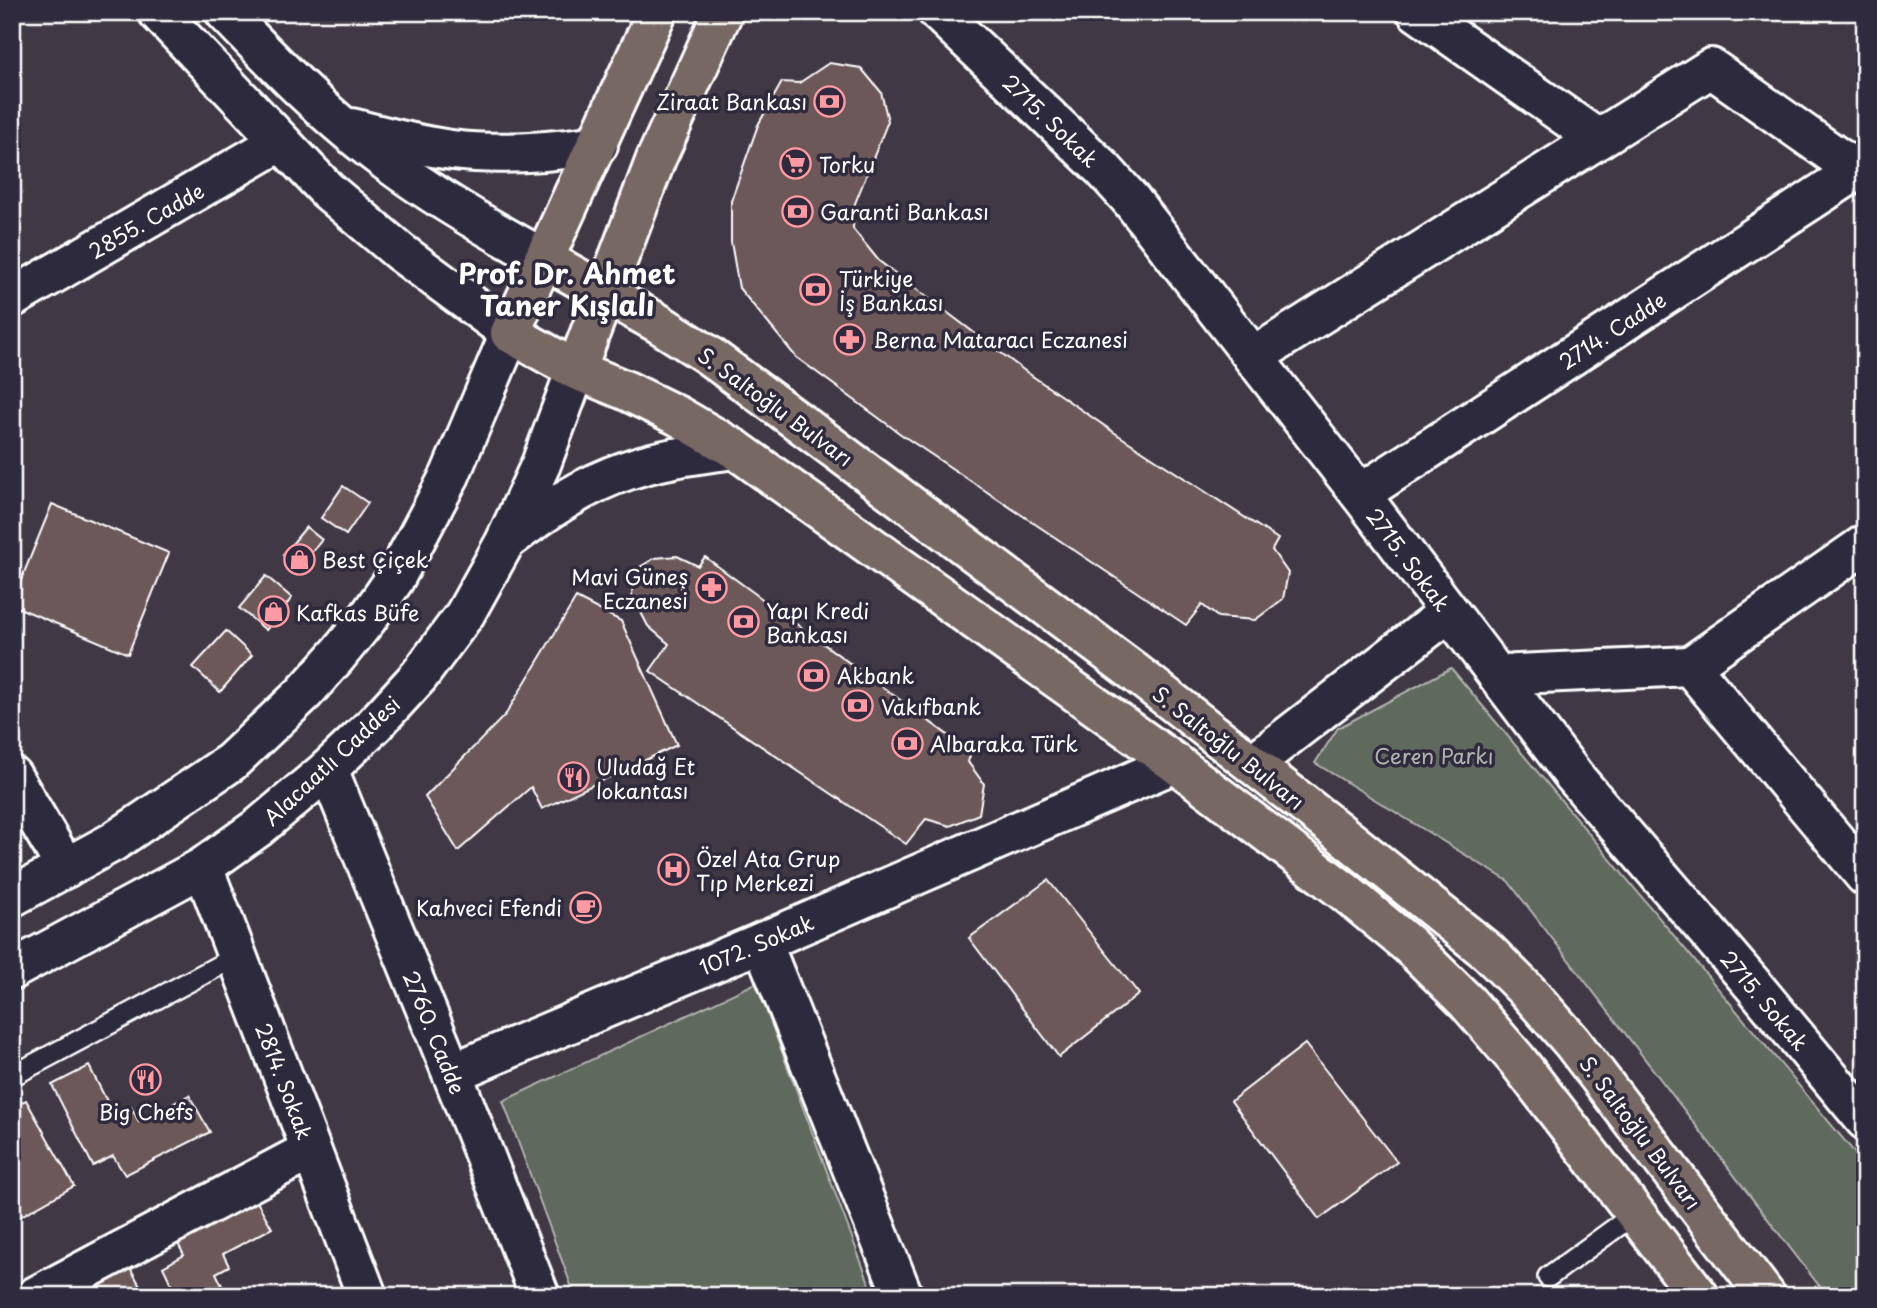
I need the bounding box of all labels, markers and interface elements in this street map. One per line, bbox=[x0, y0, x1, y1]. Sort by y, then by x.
street label: 2715. Sokak bbox=[996, 66, 1106, 174]
bank icon: Ziraat Bankası bbox=[813, 84, 847, 118]
place label: Ziraat Bankası bbox=[656, 85, 807, 117]
supermarket icon: Torku bbox=[779, 147, 813, 181]
place label: Torku bbox=[819, 148, 875, 180]
street label: 2855. Cadde bbox=[82, 174, 210, 266]
bank icon: Garanti Bankası bbox=[780, 194, 814, 228]
place label: Garanti Bankası bbox=[820, 195, 989, 227]
district label: Prof. Dr. Ahmet Taner Kışlalı bbox=[458, 251, 676, 326]
place label: Türkiye İş Bankası bbox=[839, 262, 943, 318]
bank icon: Türkiye İş Bankası bbox=[799, 273, 833, 307]
street label: 2714. Cadde bbox=[1552, 283, 1672, 377]
pharmacy icon: Berna Mataracı Eczanesi bbox=[833, 322, 867, 356]
place label: Berna Mataracı Eczanesi bbox=[873, 323, 1128, 355]
street label: S. Saltoğlu Bulvarı bbox=[692, 339, 860, 473]
street label: 2715. Sokak bbox=[1359, 500, 1459, 618]
shop icon: Best Çiçek bbox=[282, 542, 316, 576]
place label: Best Çiçek bbox=[322, 543, 429, 575]
place label: Mavi Güneş Eczanesi bbox=[571, 560, 688, 616]
pharmacy icon: Mavi Güneş Eczanesi bbox=[694, 571, 728, 605]
place label: Yapı Kredi Bankası bbox=[766, 594, 869, 650]
shop icon: Kafkas Büfe bbox=[256, 595, 290, 629]
place label: Kafkas Büfe bbox=[296, 596, 419, 628]
bank icon: Yapı Kredi Bankası bbox=[726, 605, 760, 639]
bank icon: Akbank bbox=[797, 658, 831, 692]
place label: Akbank bbox=[837, 659, 914, 691]
street label: S. Saltoğlu Bulvarı bbox=[1146, 677, 1312, 817]
street label: Alacaatlı Caddesi bbox=[255, 688, 407, 832]
bank icon: Vakıfbank bbox=[841, 689, 875, 723]
place label: Vakıfbank bbox=[881, 690, 981, 722]
bank icon: Albaraka Türk bbox=[890, 726, 924, 760]
place label: Albaraka Türk bbox=[930, 727, 1078, 759]
park label: Ceren Parkı bbox=[1374, 739, 1494, 771]
place label: Uludağ Et lokantası bbox=[596, 750, 695, 806]
restaurant icon: Uludağ Et lokantası bbox=[556, 761, 590, 795]
place label: Özel Ata Grup Tıp Merkezi bbox=[696, 842, 840, 898]
hospital icon: Özel Ata Grup Tıp Merkezi bbox=[656, 853, 690, 887]
cafe icon: Kahveci Efendi bbox=[568, 890, 602, 924]
place label: Kahveci Efendi bbox=[416, 891, 562, 923]
street label: 1072. Sokak bbox=[694, 905, 818, 983]
street label: 2715. Sokak bbox=[1713, 943, 1817, 1057]
street label: 2760. Cadde bbox=[396, 965, 474, 1099]
street label: 2814. Sokak bbox=[248, 1018, 322, 1144]
street label: S. Saltoğlu Bulvarı bbox=[1573, 1048, 1709, 1216]
restaurant icon: Big Chefs bbox=[129, 1062, 163, 1096]
place label: Big Chefs bbox=[99, 1095, 193, 1127]

